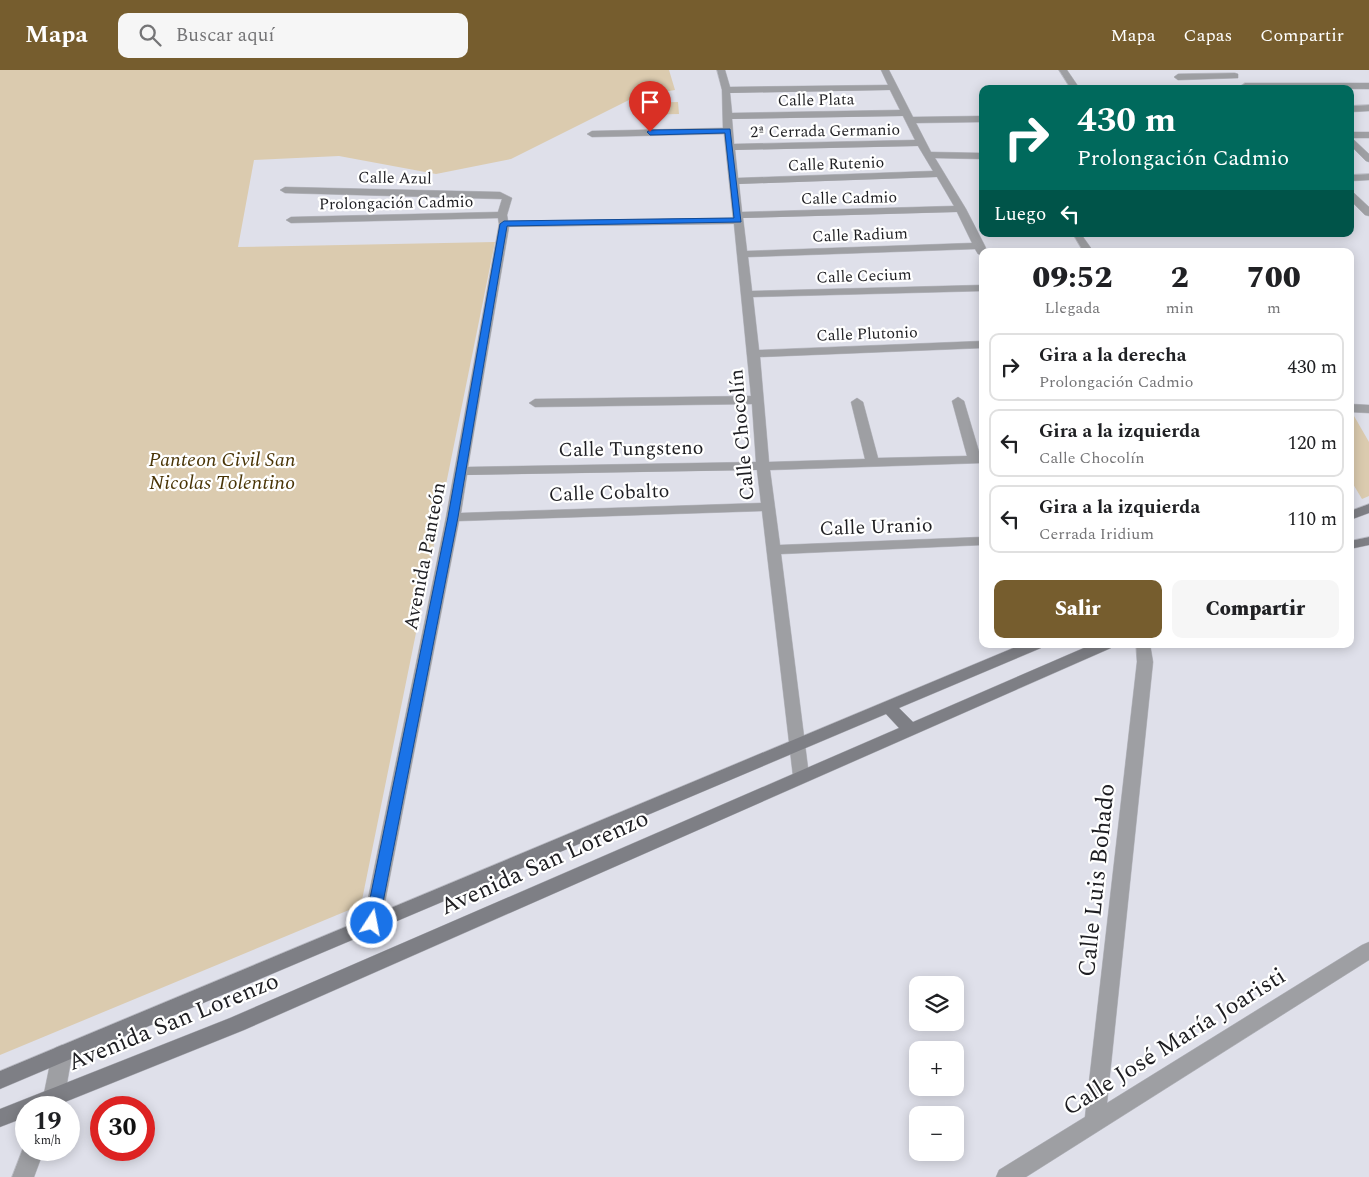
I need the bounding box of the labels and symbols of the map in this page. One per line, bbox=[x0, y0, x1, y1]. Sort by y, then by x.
pin bbox=[629, 81, 671, 132]
street label: Calle Plata bbox=[777, 87, 855, 113]
street label: 2ª Cerrada Germanio bbox=[750, 118, 900, 144]
street label: Calle Rutenio bbox=[787, 150, 885, 178]
street label: Calle Azul bbox=[358, 165, 432, 191]
street label: Calle Cadmio bbox=[801, 185, 897, 211]
street label: Prolongación Cadmio bbox=[319, 190, 473, 216]
street label: Calle Radium bbox=[812, 221, 909, 249]
street label: Calle Cecium bbox=[816, 262, 912, 290]
street label: Calle Plutonio bbox=[816, 320, 918, 348]
street label: Calle Chocolín bbox=[721, 368, 763, 502]
street label: Calle Tungsteno bbox=[558, 433, 704, 465]
park label: Panteon Civil San Nicolas Tolentino bbox=[148, 445, 296, 498]
street label: Calle Cobalto bbox=[548, 476, 670, 510]
street label: Avenida Panteón bbox=[396, 480, 454, 633]
street label: Calle Uranio bbox=[819, 510, 933, 544]
street label: Calle Luis Bohado bbox=[1069, 782, 1125, 979]
street label: Avenida San Lorenzo bbox=[434, 801, 655, 925]
position arrow bbox=[345, 896, 397, 948]
street label: Calle José María Joaristi bbox=[1056, 958, 1293, 1125]
street label: Avenida San Lorenzo bbox=[62, 963, 284, 1081]
speed limit sign: 30 bbox=[90, 1096, 155, 1161]

